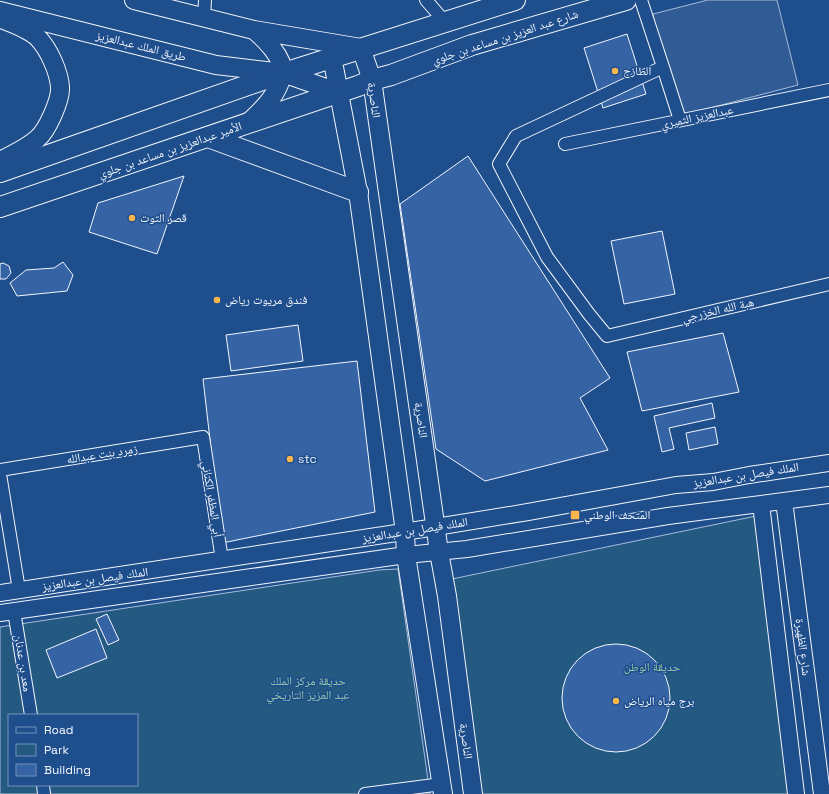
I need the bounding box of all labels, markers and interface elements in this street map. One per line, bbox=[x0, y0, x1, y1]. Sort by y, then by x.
street label: شارع عبد العزيز بن مساعد بن جلوي bbox=[430, 6, 581, 70]
street label: طريق الملك عبدالعزيز bbox=[93, 27, 188, 65]
place label: الطازج bbox=[623, 63, 651, 79]
marker: الطازج bbox=[610, 66, 620, 76]
street label: الناصرية bbox=[364, 81, 384, 119]
street label: عبدالعزيز الثميري bbox=[659, 102, 735, 134]
street label: الأمير عبدالعزيز بن مساعد بن جلوي bbox=[96, 118, 245, 184]
place label: قصر التوت bbox=[140, 210, 187, 226]
marker: قصر التوت bbox=[127, 213, 137, 223]
place label: فندق مريوت رياض bbox=[225, 292, 307, 308]
street label: هبة الله الخزرجي bbox=[680, 294, 756, 328]
marker: فندق مريوت رياض bbox=[212, 295, 222, 305]
street label: الناصرية bbox=[411, 401, 431, 439]
street label: زمرد بنت عبدالله bbox=[65, 440, 139, 468]
place label: stc bbox=[298, 451, 317, 467]
marker: stc bbox=[285, 454, 295, 464]
street label: الملك فيصل بن عبدالعزيز bbox=[691, 459, 800, 491]
street label: أبي المظفر الكناني bbox=[196, 460, 226, 539]
place label: المتحف الوطني bbox=[584, 507, 650, 525]
marker: المتحف الوطني bbox=[569, 509, 581, 521]
street label: الملك فيصل بن عبدالعزيز bbox=[360, 514, 469, 546]
street label: الملك فيصل بن عبدالعزيز bbox=[40, 564, 149, 595]
street label: شارع الظهيرة bbox=[792, 617, 814, 677]
street label: معد بن عدنان bbox=[11, 633, 35, 693]
park label: حديقة الوطن bbox=[624, 659, 681, 675]
park label: حديقة مركز الملك عبد العزيز التاريخي bbox=[266, 673, 350, 705]
place label: برج مياه الرياض bbox=[624, 693, 694, 709]
marker: برج مياه الرياض bbox=[611, 696, 621, 706]
legend bbox=[8, 714, 138, 786]
text: Road bbox=[44, 722, 73, 738]
street label: الناصرية bbox=[456, 722, 476, 760]
text: Park bbox=[44, 742, 69, 758]
text: Building bbox=[44, 762, 91, 778]

